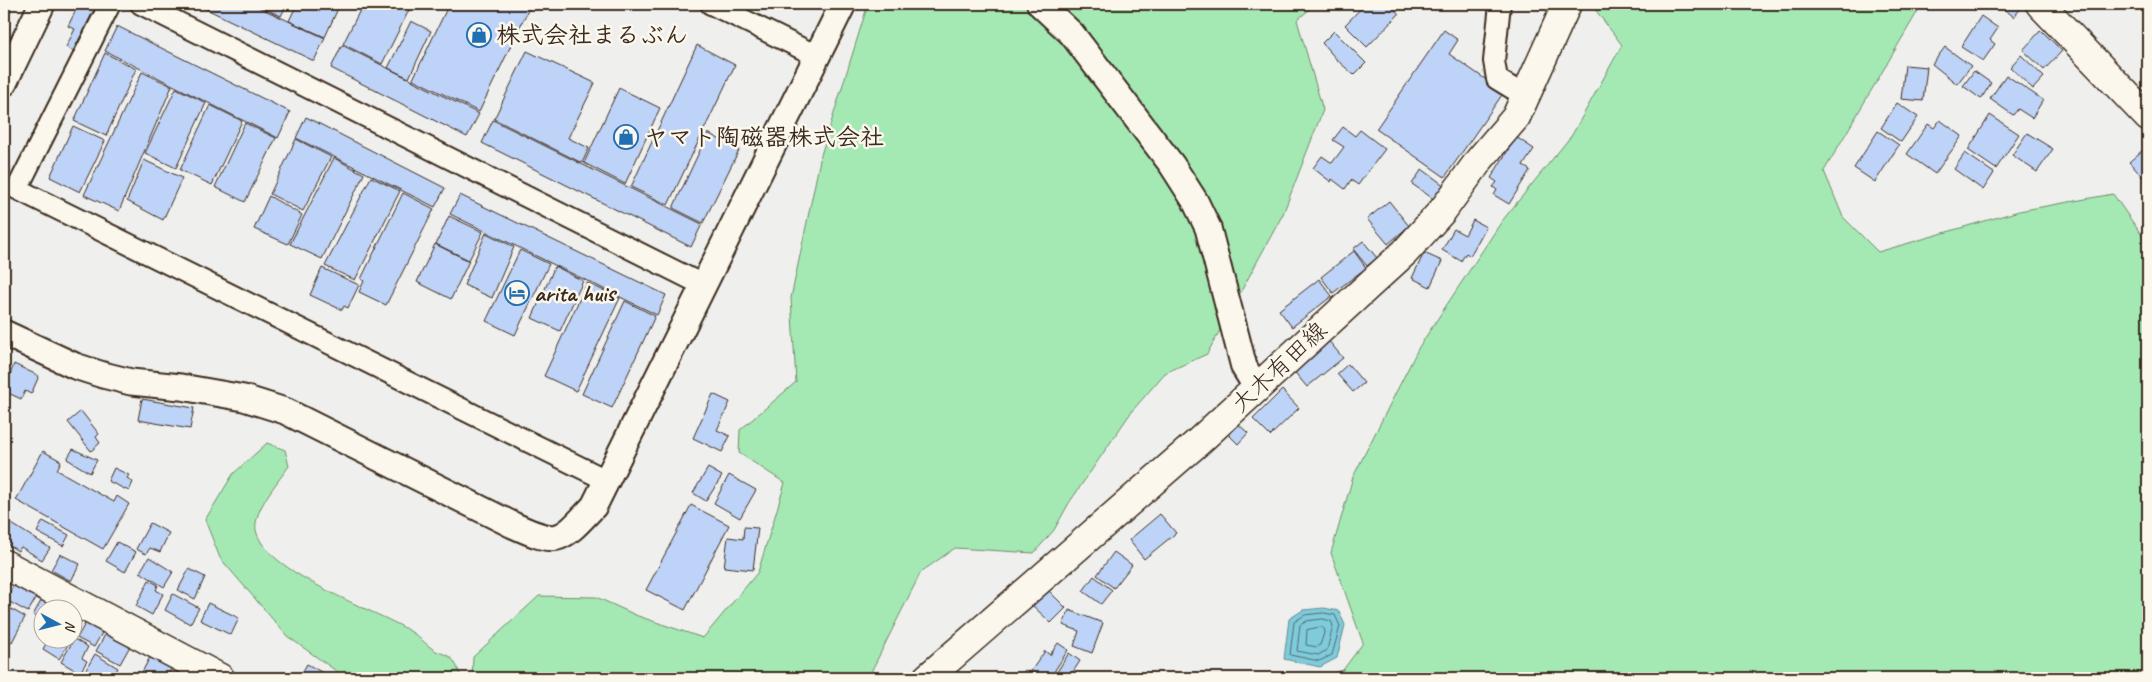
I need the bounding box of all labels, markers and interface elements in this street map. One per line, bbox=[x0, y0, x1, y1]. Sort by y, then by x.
place label: 株式会社まるぶん bbox=[496, 20, 688, 50]
shop icon: 株式会社まるぶん bbox=[466, 22, 492, 48]
place label: ヤマト陶磁器株式会社 bbox=[644, 122, 884, 152]
shop icon: ヤマト陶磁器株式会社 bbox=[613, 124, 639, 150]
place label: arita huis bbox=[534, 278, 618, 308]
hotel icon: arita huis bbox=[504, 280, 530, 306]
street label: 大木有田線 bbox=[1225, 315, 1333, 419]
north arrow bbox=[32, 600, 82, 650]
text: N bbox=[61, 620, 79, 633]

